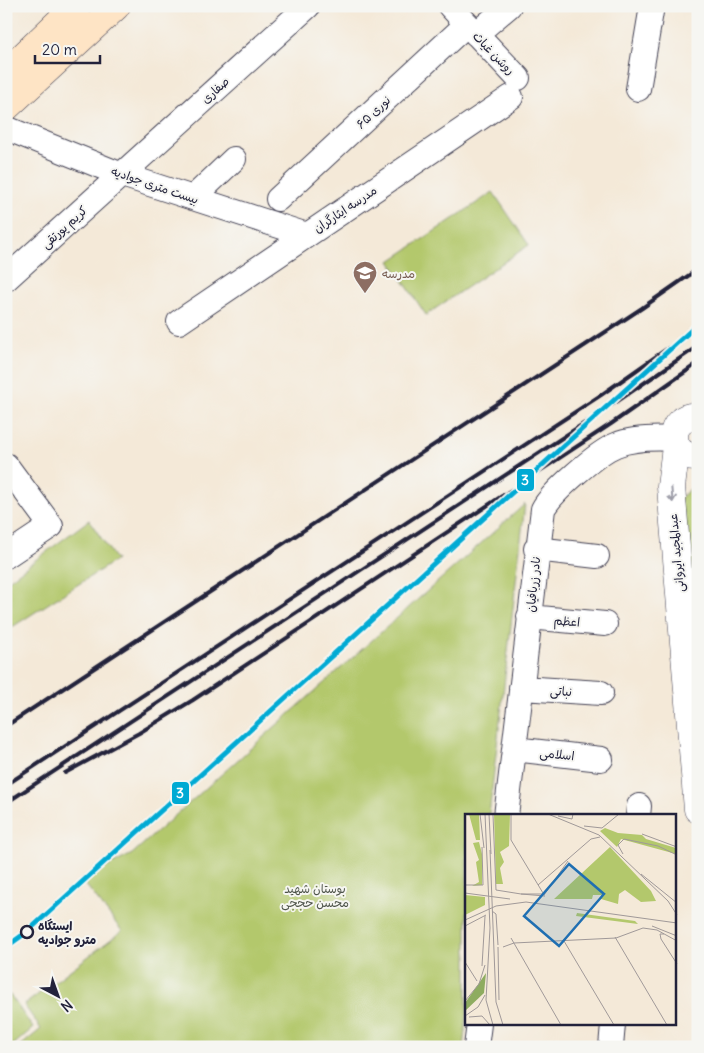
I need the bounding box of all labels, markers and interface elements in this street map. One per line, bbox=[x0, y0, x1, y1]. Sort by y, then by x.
street label: روشن غیاث bbox=[469, 28, 518, 78]
scale bar bbox=[35, 32, 100, 64]
text: 20 m bbox=[42, 40, 77, 59]
street label: صفاری bbox=[198, 74, 232, 106]
street label: نوری ۶۵ bbox=[353, 92, 393, 132]
street label: بیست متری جوادیه bbox=[109, 163, 201, 208]
street label: مدرسه ایثارگران bbox=[311, 182, 379, 236]
street label: کریم پورتقی bbox=[38, 202, 91, 253]
school or university icon: مدرسه bbox=[352, 260, 378, 294]
place label: مدرسه bbox=[382, 266, 415, 281]
line badge: 3 bbox=[516, 468, 535, 492]
text: 3 bbox=[521, 471, 529, 489]
one-way arrow bbox=[667, 487, 676, 503]
street label: عبدالمجید ایروانی bbox=[665, 513, 688, 593]
street label: نادر زربافیان bbox=[523, 555, 544, 613]
street label: اعظم bbox=[553, 612, 581, 632]
street label: نباتی bbox=[549, 683, 572, 700]
street label: اسلامی bbox=[539, 745, 575, 764]
line badge: 3 bbox=[171, 781, 190, 805]
text: 3 bbox=[176, 784, 184, 802]
inset map bbox=[465, 814, 676, 1026]
park label: بوستان شهید محسن حججی bbox=[281, 881, 349, 911]
place label: ایستگاه مترو جوادیه bbox=[38, 918, 96, 948]
marker: ایستگاه مترو جوادیه bbox=[20, 925, 34, 939]
north arrow bbox=[32, 970, 82, 1020]
text: N bbox=[57, 996, 76, 1016]

